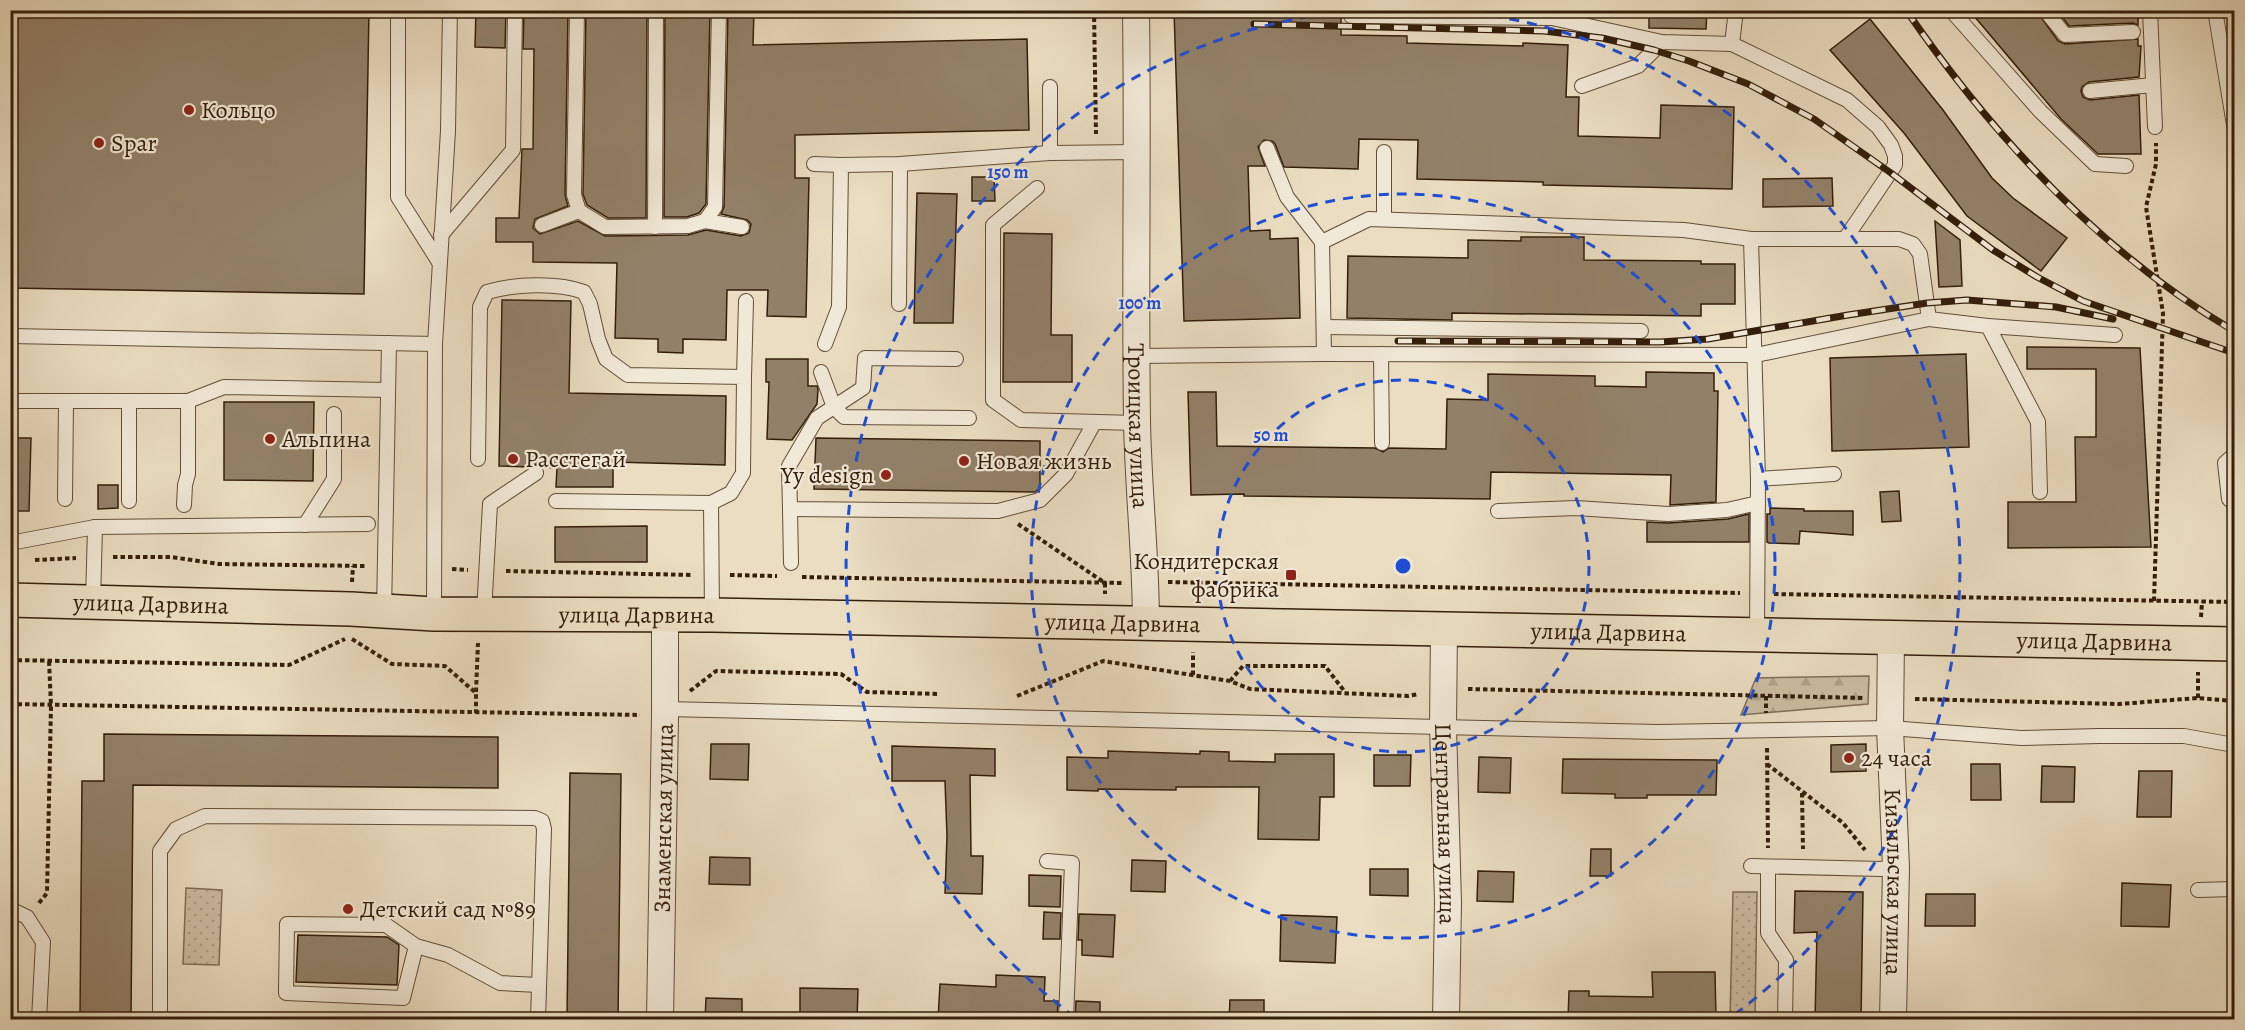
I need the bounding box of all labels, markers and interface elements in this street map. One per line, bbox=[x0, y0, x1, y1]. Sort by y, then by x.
place label: Кольцо bbox=[201, 94, 276, 126]
marker: Кольцо bbox=[182, 103, 196, 117]
place label: Spar bbox=[111, 127, 157, 159]
marker: Spar bbox=[92, 136, 106, 150]
text: 150 m bbox=[987, 160, 1029, 184]
text: 100 m bbox=[1119, 291, 1161, 315]
street label: Троицкая улица bbox=[1120, 343, 1157, 510]
place label: Альпина bbox=[281, 423, 371, 455]
text: 50 m bbox=[1254, 423, 1288, 447]
marker: Альпина bbox=[263, 432, 277, 446]
place label: Расстегай bbox=[525, 443, 626, 475]
place label: Новая жизнь bbox=[976, 445, 1112, 477]
marker: Расстегай bbox=[506, 452, 520, 466]
marker: Новая жизнь bbox=[957, 454, 971, 468]
place label: Yy design bbox=[780, 459, 874, 491]
marker: Yy design bbox=[879, 468, 893, 482]
place label: Кондитерская фабрика bbox=[1133, 545, 1279, 605]
centre of rings bbox=[1393, 556, 1413, 576]
marker: Кондитерская фабрика bbox=[1284, 568, 1298, 582]
street label: улица Дарвина bbox=[72, 586, 229, 622]
street label: улица Дарвина bbox=[558, 598, 715, 631]
street label: улица Дарвина bbox=[1044, 605, 1201, 640]
street label: улица Дарвина bbox=[1529, 615, 1687, 650]
street label: улица Дарвина bbox=[2015, 624, 2173, 659]
street label: Знаменская улица bbox=[646, 723, 681, 913]
street label: Центральная улица bbox=[1427, 723, 1464, 925]
place label: 24 часа bbox=[1861, 742, 1932, 774]
marker: 24 часа bbox=[1842, 751, 1856, 765]
street label: Кизильская улица bbox=[1877, 788, 1912, 976]
place label: Детский сад №89 bbox=[360, 893, 536, 925]
marker: Детский сад №89 bbox=[341, 902, 355, 916]

